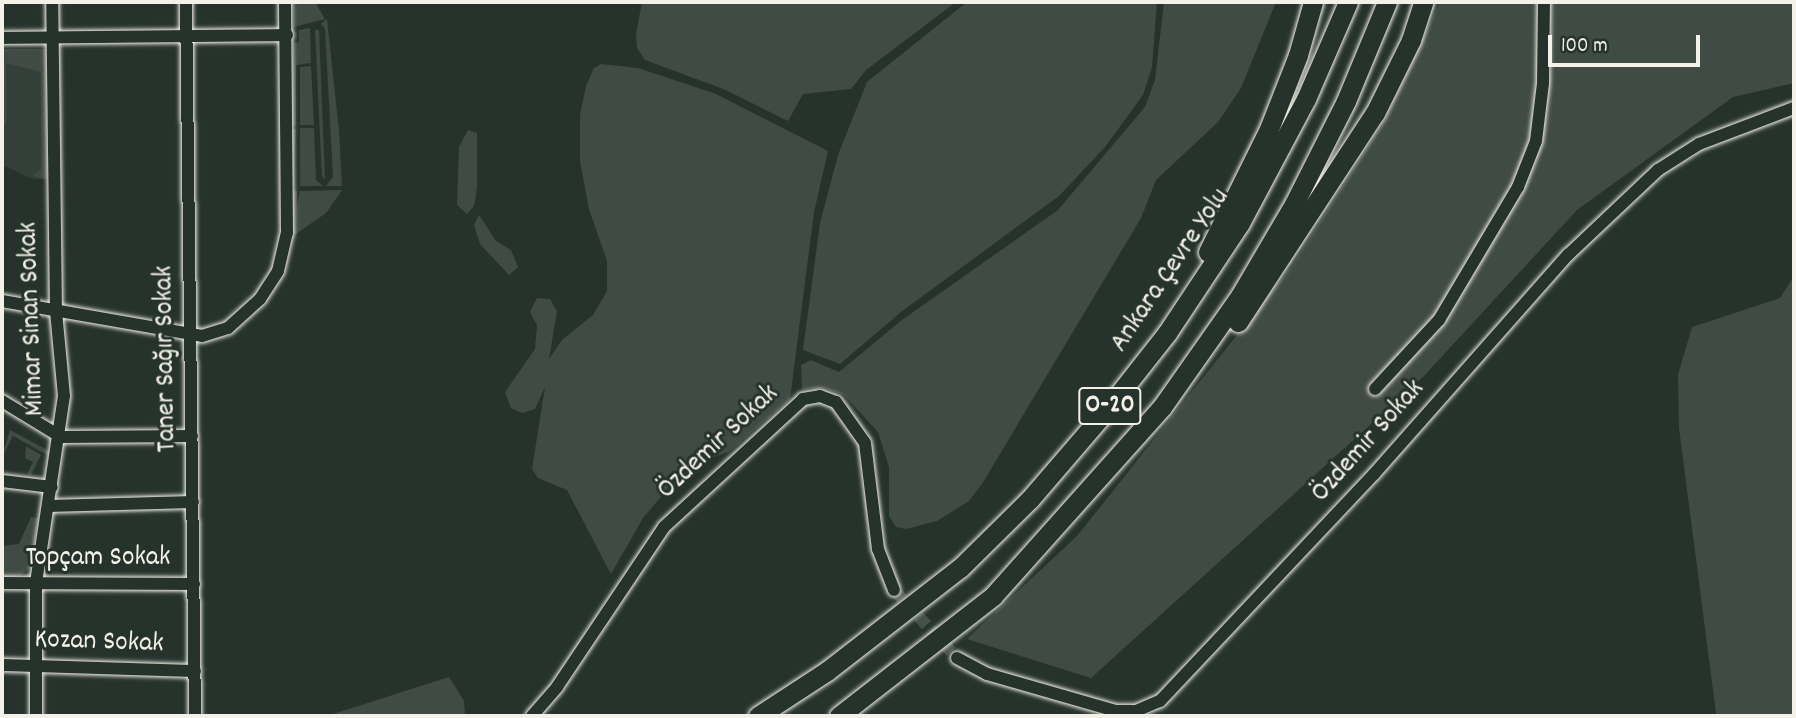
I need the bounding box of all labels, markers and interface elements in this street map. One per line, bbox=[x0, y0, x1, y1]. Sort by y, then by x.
scale bar bbox=[1551, 21, 1703, 65]
text: 100 m bbox=[1561, 32, 1608, 62]
street label: Ankara Çevre Yolu bbox=[1104, 183, 1238, 359]
street label: Mimar Sinan Sokak bbox=[13, 221, 53, 417]
street label: Taner Sağır Sokak bbox=[149, 265, 185, 453]
street label: Özdemir Sokak bbox=[1305, 374, 1433, 510]
street label: Özdemir Sokak bbox=[651, 378, 787, 508]
road number: O-20 bbox=[1077, 384, 1143, 428]
street label: Topçam Sokak bbox=[26, 542, 170, 576]
street label: Kozan Sokak bbox=[34, 624, 164, 662]

